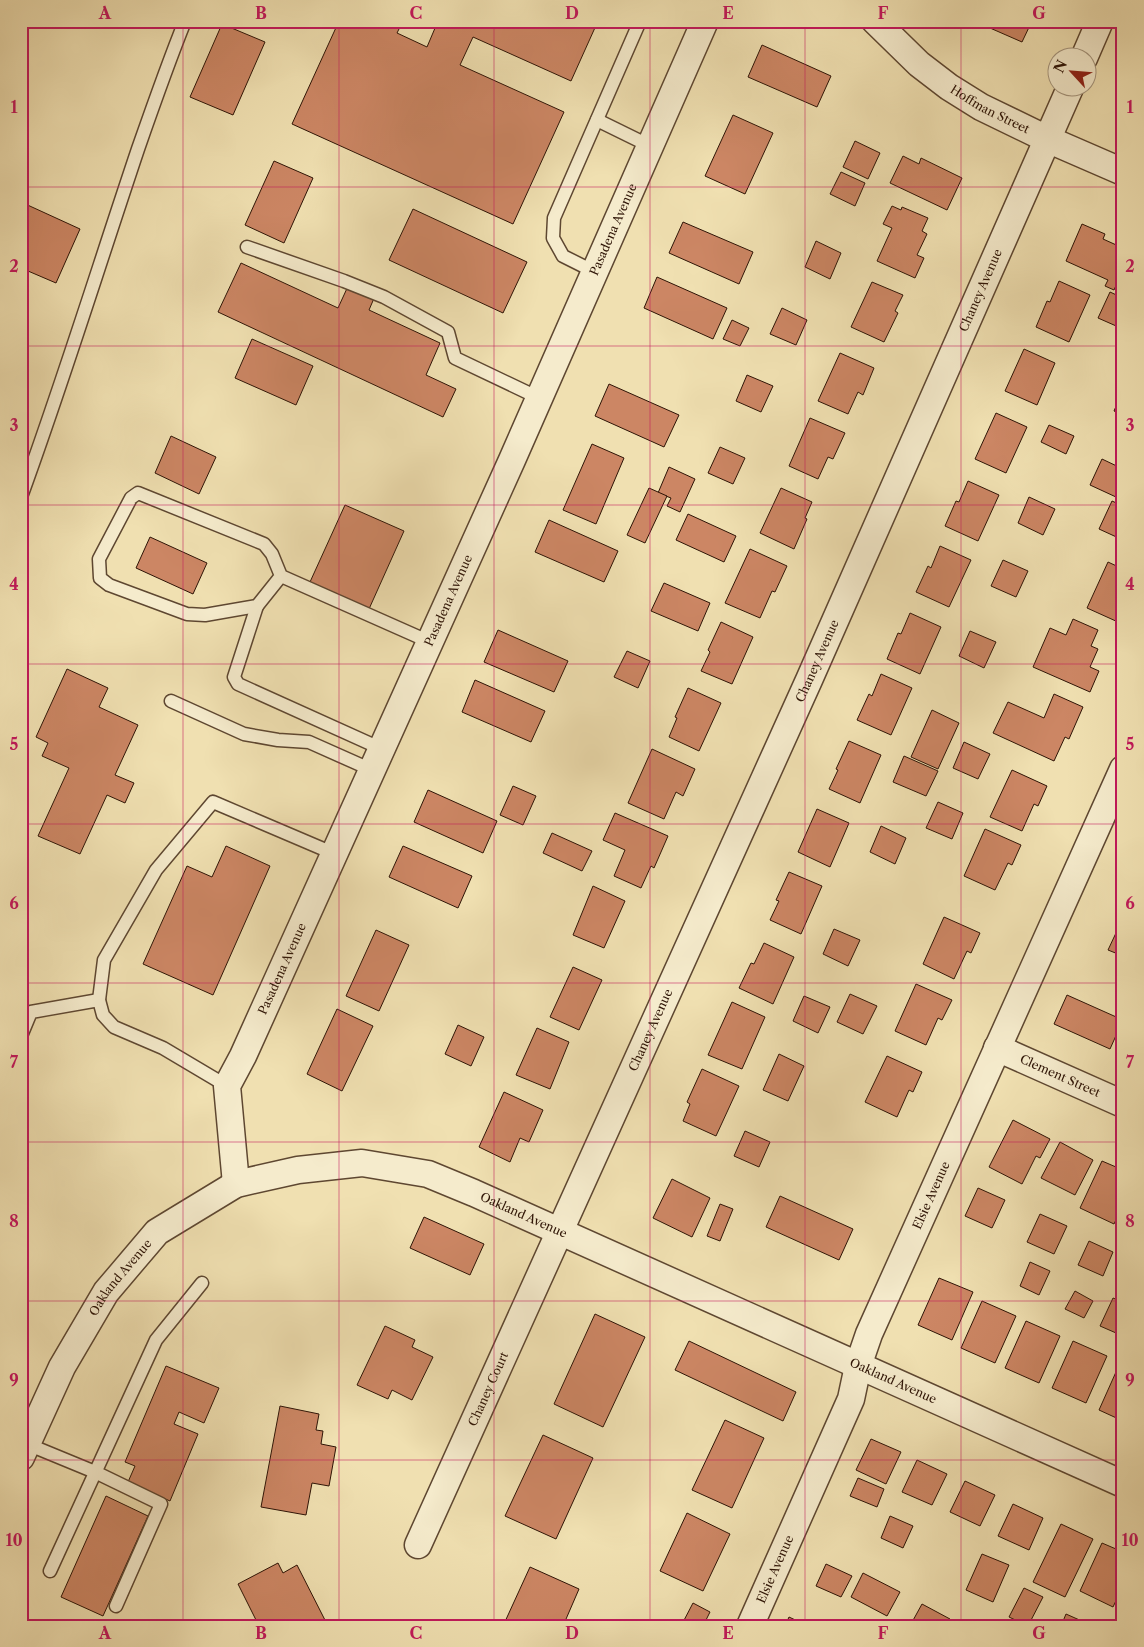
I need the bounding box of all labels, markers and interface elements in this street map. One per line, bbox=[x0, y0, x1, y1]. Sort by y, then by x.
text: A bbox=[98, 3, 112, 23]
text: B bbox=[255, 3, 267, 23]
text: C bbox=[410, 3, 422, 23]
text: D bbox=[565, 3, 579, 23]
text: E bbox=[722, 3, 734, 23]
text: F bbox=[878, 3, 889, 23]
text: G bbox=[1032, 3, 1046, 23]
north arrow bbox=[1046, 48, 1096, 98]
text: N bbox=[1050, 57, 1071, 76]
street label: Hoffman Street bbox=[948, 82, 1033, 137]
text: 1 bbox=[10, 97, 18, 117]
text: 1 bbox=[1126, 97, 1134, 117]
street label: Pasadena Avenue bbox=[586, 181, 640, 278]
street label: Chaney Avenue bbox=[955, 246, 1005, 334]
text: 2 bbox=[9, 256, 19, 276]
text: 2 bbox=[1125, 256, 1135, 276]
text: 3 bbox=[9, 415, 19, 435]
text: 3 bbox=[1125, 415, 1135, 435]
street label: Pasadena Avenue bbox=[421, 552, 475, 649]
text: 4 bbox=[9, 574, 19, 594]
text: 4 bbox=[1125, 574, 1135, 594]
street label: Chaney Avenue bbox=[792, 617, 842, 704]
text: 5 bbox=[10, 734, 19, 754]
text: 5 bbox=[1126, 734, 1135, 754]
text: 6 bbox=[9, 893, 19, 913]
text: 6 bbox=[1125, 893, 1135, 913]
street label: Pasadena Avenue bbox=[255, 920, 309, 1017]
street label: Chaney Avenue bbox=[625, 986, 676, 1074]
street label: Clement Street bbox=[1018, 1051, 1104, 1100]
text: 7 bbox=[10, 1052, 19, 1072]
text: 7 bbox=[1126, 1052, 1135, 1072]
street label: Elsie Avenue bbox=[909, 1159, 953, 1232]
street label: Oakland Avenue bbox=[478, 1189, 570, 1241]
text: 8 bbox=[9, 1211, 19, 1231]
text: 8 bbox=[1125, 1211, 1135, 1231]
street label: Oakland Avenue bbox=[86, 1236, 155, 1318]
street label: Chaney Court bbox=[465, 1349, 512, 1429]
street label: Oakland Avenue bbox=[848, 1355, 939, 1407]
text: 9 bbox=[9, 1370, 19, 1390]
text: 9 bbox=[1125, 1370, 1135, 1390]
text: 10 bbox=[5, 1530, 23, 1550]
text: 10 bbox=[1121, 1530, 1139, 1550]
street label: Elsie Avenue bbox=[753, 1533, 797, 1606]
text: A bbox=[98, 1623, 112, 1643]
text: B bbox=[255, 1623, 267, 1643]
text: C bbox=[410, 1623, 422, 1643]
text: D bbox=[565, 1623, 579, 1643]
text: E bbox=[722, 1623, 734, 1643]
text: F bbox=[878, 1623, 889, 1643]
text: G bbox=[1032, 1623, 1046, 1643]

